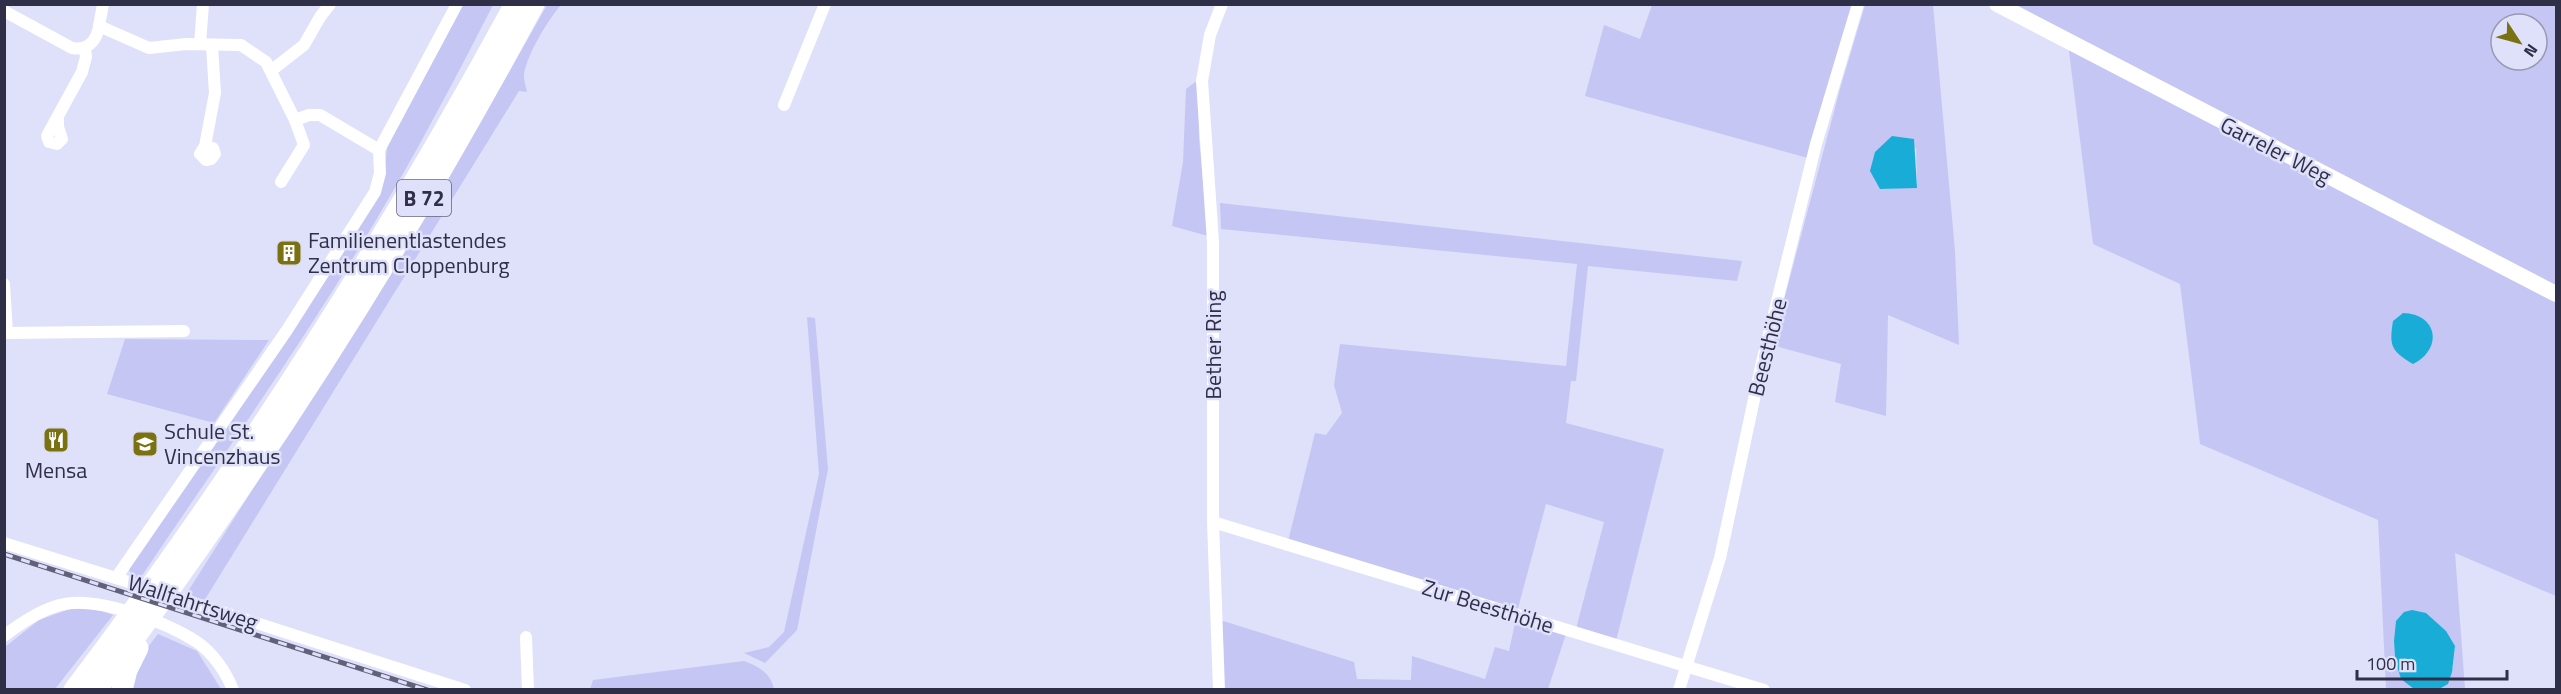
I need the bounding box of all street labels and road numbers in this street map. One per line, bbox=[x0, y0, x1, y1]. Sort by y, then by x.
street label: Garreler Weg bbox=[2214, 107, 2338, 193]
road number: B 72 bbox=[397, 180, 451, 216]
street label: Bether Ring bbox=[1196, 290, 1230, 400]
street label: Beesthöhe bbox=[1738, 294, 1796, 400]
street label: Wallfahrtsweg bbox=[124, 565, 262, 639]
street label: Zur Beesthöhe bbox=[1418, 570, 1558, 642]

